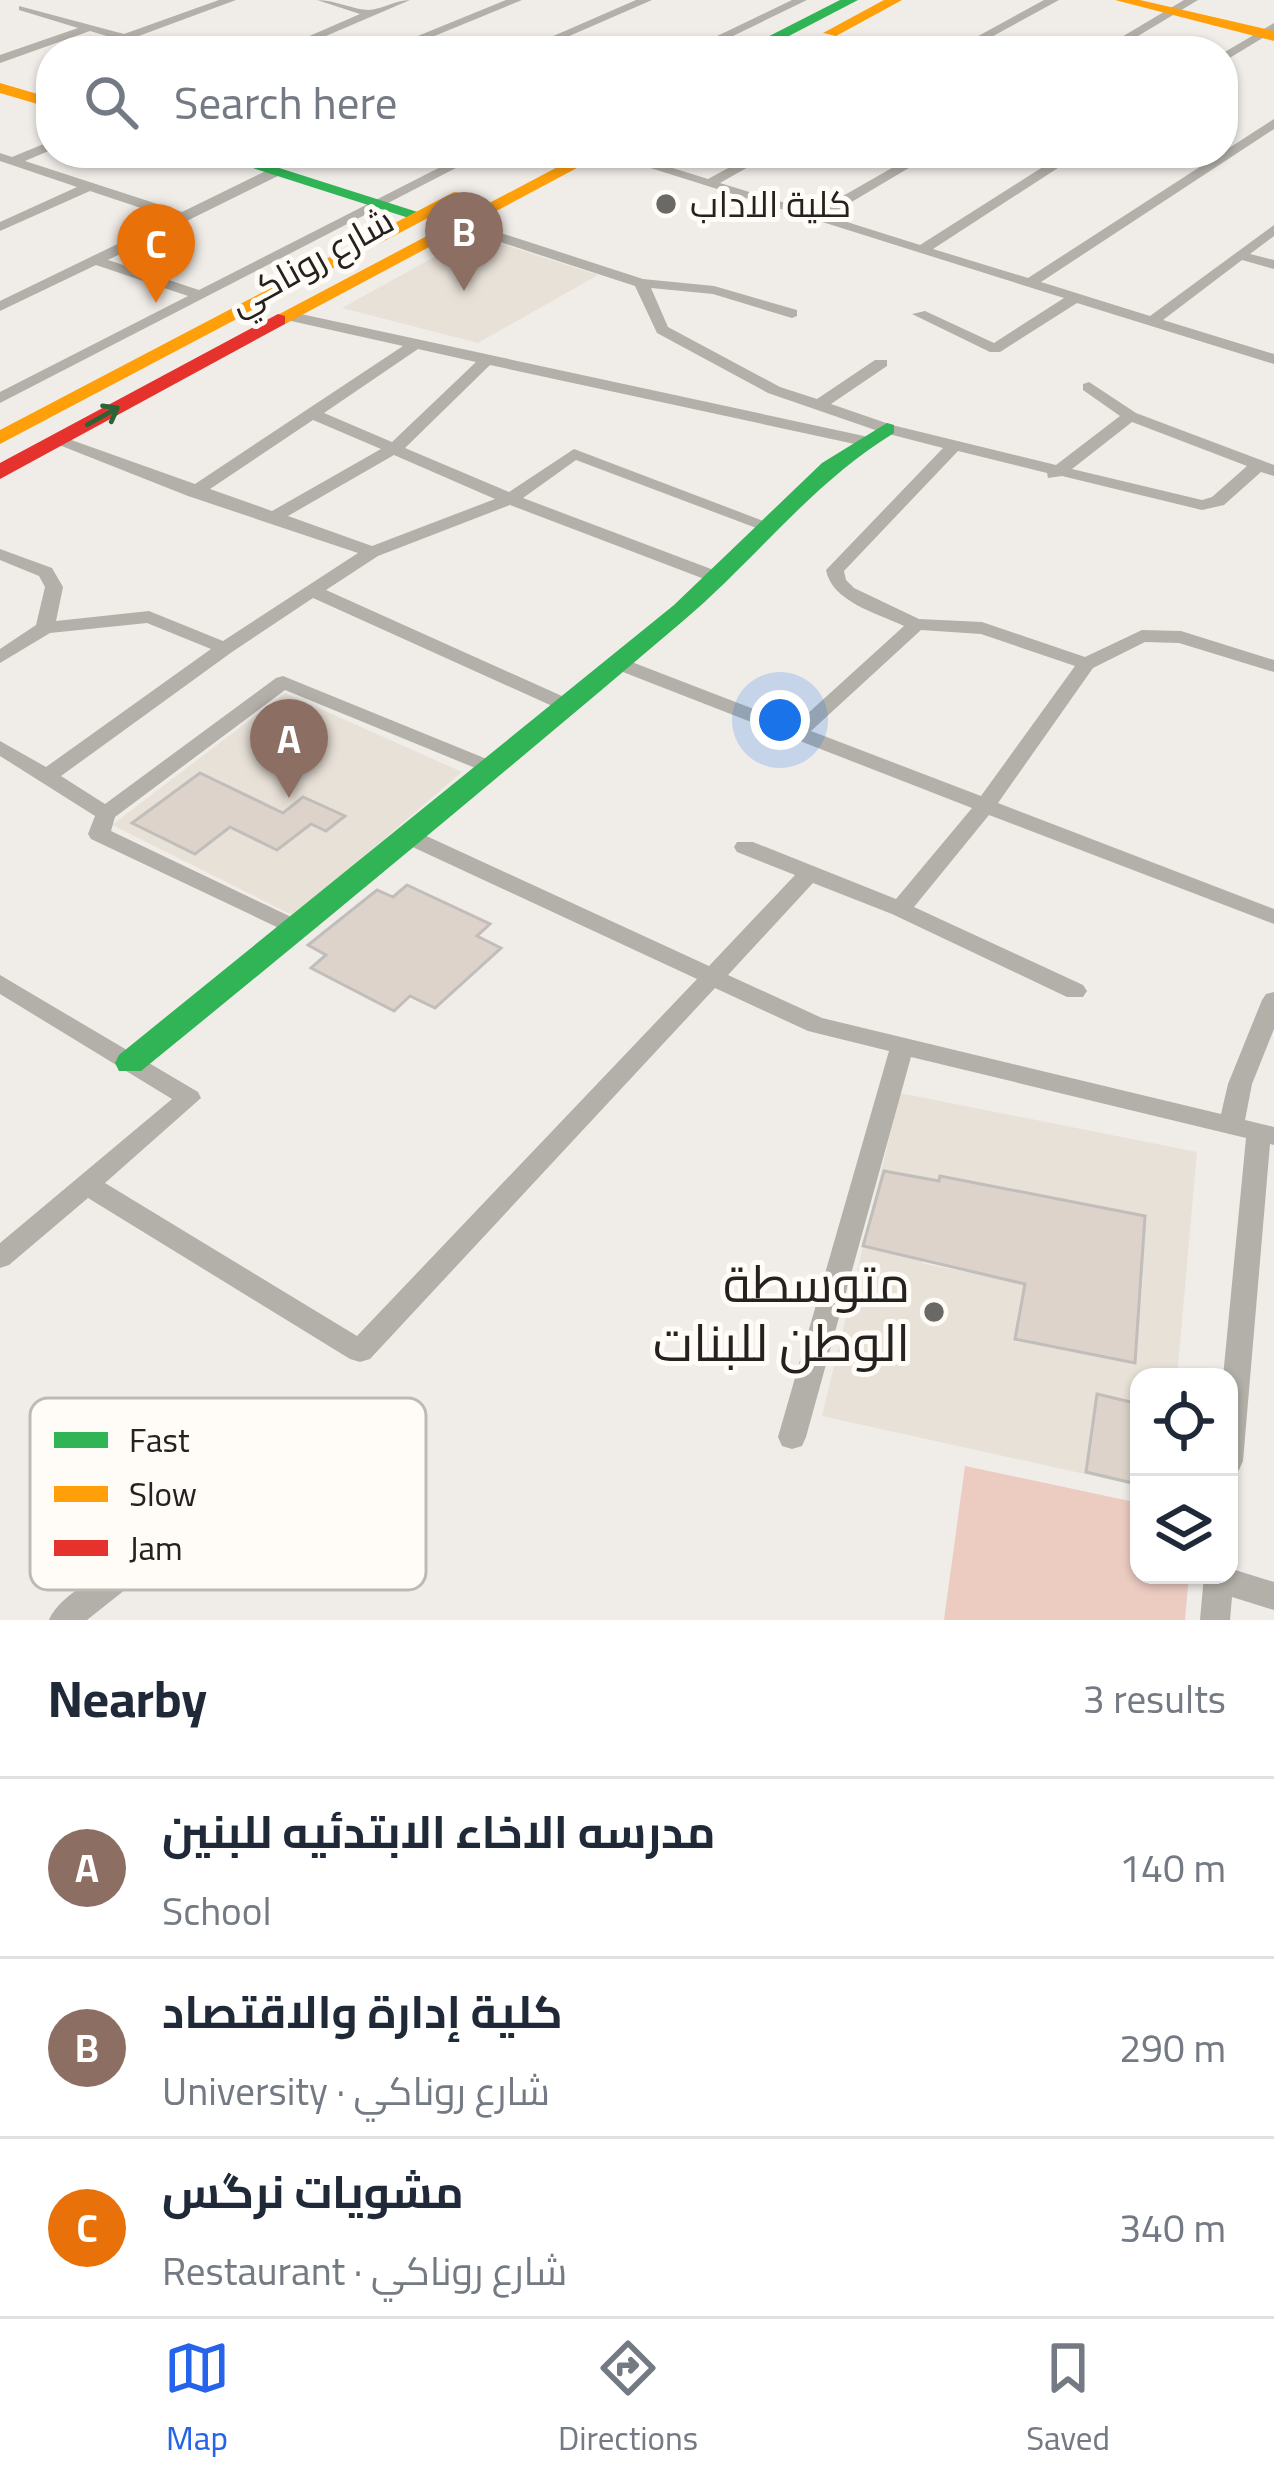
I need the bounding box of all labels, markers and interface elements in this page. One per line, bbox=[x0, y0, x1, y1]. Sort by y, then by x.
search box bbox=[36, 36, 1238, 168]
text: Search here bbox=[174, 60, 397, 145]
icon: search bbox=[78, 69, 144, 135]
place label: كلية الاداب bbox=[690, 170, 851, 238]
street label: شارع روناكي bbox=[215, 187, 407, 335]
marker: كلية الاداب bbox=[653, 191, 679, 217]
pin: B bbox=[425, 192, 503, 291]
pin: C bbox=[117, 204, 195, 303]
one-way arrow bbox=[84, 404, 119, 427]
your location bbox=[750, 690, 810, 750]
pin: A bbox=[250, 699, 328, 798]
place label: متوسطة الوطن للبنات bbox=[653, 1236, 910, 1390]
marker: متوسطة الوطن للبنات bbox=[921, 1299, 947, 1325]
map controls bbox=[1130, 1368, 1238, 1584]
button: locate bbox=[1130, 1368, 1238, 1476]
legend bbox=[30, 1398, 426, 1590]
text: Fast bbox=[129, 1409, 190, 1471]
text: Slow bbox=[129, 1463, 197, 1525]
button: layers bbox=[1130, 1476, 1238, 1584]
text: Jam bbox=[129, 1517, 183, 1579]
text: Nearby bbox=[48, 1651, 207, 1746]
text: 3 results bbox=[1083, 1662, 1226, 1735]
text: مدرسه الاخاء الابتدئيه للبنين bbox=[162, 1789, 716, 1874]
text: A bbox=[75, 1831, 99, 1904]
text: 140 m bbox=[1119, 1831, 1226, 1904]
text: School bbox=[162, 1874, 271, 1947]
text: كلية إدارة والاقتصاد bbox=[162, 1969, 563, 2054]
text: B bbox=[75, 2011, 99, 2084]
text: 290 m bbox=[1119, 2011, 1226, 2084]
text: University · شارع روناكي bbox=[162, 2054, 550, 2127]
text: مشويات نرگس bbox=[162, 2149, 464, 2234]
text: C bbox=[76, 2191, 98, 2264]
text: 340 m bbox=[1119, 2191, 1226, 2264]
text: Restaurant · شارع روناكي bbox=[162, 2234, 567, 2307]
tab: Map bbox=[164, 2335, 230, 2469]
tab: Directions bbox=[558, 2335, 698, 2469]
tab: Saved bbox=[1026, 2335, 1110, 2469]

